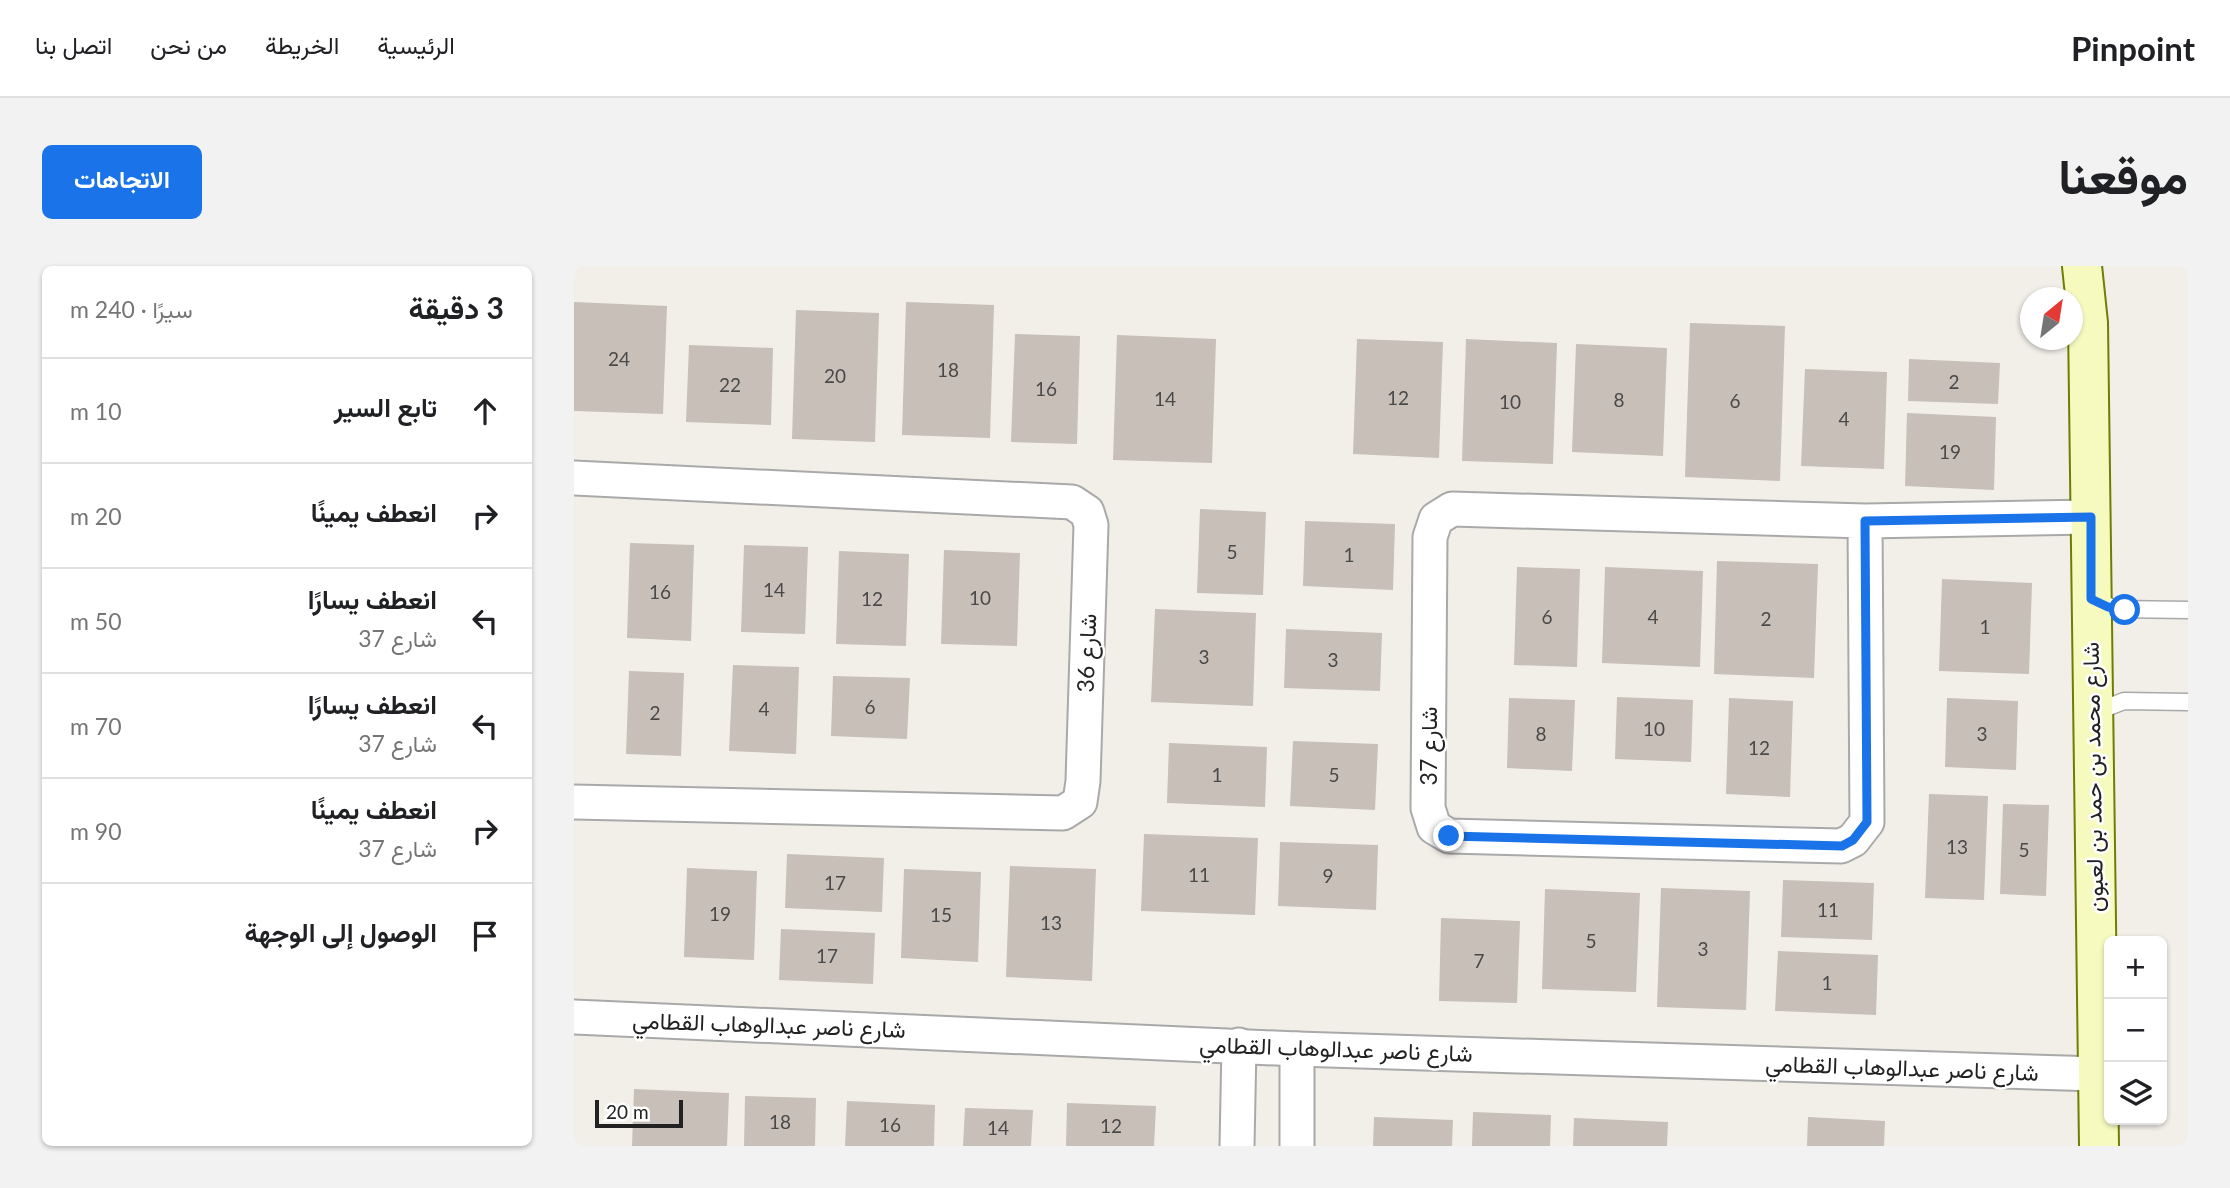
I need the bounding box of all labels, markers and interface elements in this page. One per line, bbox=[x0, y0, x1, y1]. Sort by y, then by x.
text: Pinpoint bbox=[2071, 28, 2195, 68]
text: اتصل بنا bbox=[35, 30, 112, 59]
text: من نحن bbox=[150, 30, 227, 59]
text: الخريطة bbox=[265, 30, 339, 59]
text: الرئيسية bbox=[377, 30, 455, 59]
button: الاتجاهات bbox=[42, 145, 202, 219]
text: موقعنا bbox=[2058, 146, 2188, 204]
north arrow bbox=[2020, 287, 2083, 350]
text: 3 دقيقة bbox=[409, 289, 504, 325]
text: سيرًا · 240 m bbox=[70, 295, 193, 323]
house number: 24 bbox=[608, 347, 630, 370]
house number: 18 bbox=[937, 358, 959, 381]
house number: 20 bbox=[824, 364, 846, 387]
house number: 2 bbox=[1948, 370, 1960, 393]
house number: 22 bbox=[719, 373, 741, 396]
house number: 16 bbox=[1035, 377, 1057, 400]
house number: 12 bbox=[1387, 386, 1409, 409]
house number: 14 bbox=[1154, 387, 1176, 410]
house number: 8 bbox=[1613, 388, 1625, 411]
house number: 6 bbox=[1729, 389, 1741, 412]
house number: 10 bbox=[1499, 390, 1521, 413]
text: تابع السير bbox=[334, 391, 437, 423]
icon: ahead bbox=[466, 392, 504, 430]
text: 10 m bbox=[70, 397, 122, 425]
house number: 4 bbox=[1838, 407, 1850, 430]
house number: 19 bbox=[1939, 440, 1961, 463]
text: انعطف يمينًا bbox=[311, 496, 437, 528]
icon: right bbox=[466, 497, 504, 535]
text: 20 m bbox=[70, 502, 122, 530]
house number: 5 bbox=[1226, 540, 1238, 563]
house number: 1 bbox=[1343, 543, 1355, 566]
house number: 14 bbox=[763, 578, 785, 601]
house number: 16 bbox=[649, 580, 671, 603]
text: انعطف يسارًا bbox=[308, 583, 437, 615]
house number: 10 bbox=[969, 586, 991, 609]
house number: 12 bbox=[861, 587, 883, 610]
route start bbox=[2109, 594, 2140, 625]
icon: left bbox=[466, 602, 504, 640]
house number: 6 bbox=[1541, 605, 1553, 628]
house number: 4 bbox=[1647, 605, 1659, 628]
text: 50 m bbox=[70, 607, 122, 635]
house number: 2 bbox=[1760, 607, 1772, 630]
street label: شارع 36 bbox=[1071, 613, 1104, 693]
house number: 1 bbox=[1979, 615, 1991, 638]
text: شارع 37 bbox=[358, 624, 437, 652]
street label: شارع محمد بن حمد بن لعبون bbox=[2076, 642, 2111, 912]
house number: 3 bbox=[1198, 645, 1210, 668]
house number: 3 bbox=[1327, 648, 1339, 671]
text: انعطف يسارًا bbox=[308, 688, 437, 720]
house number: 6 bbox=[864, 695, 876, 718]
house number: 4 bbox=[758, 697, 770, 720]
house number: 2 bbox=[649, 701, 661, 724]
icon: left bbox=[466, 707, 504, 745]
street label: شارع 37 bbox=[1414, 707, 1445, 785]
text: 70 m bbox=[70, 712, 122, 740]
house number: 10 bbox=[1643, 717, 1665, 740]
house number: 8 bbox=[1535, 722, 1547, 745]
house number: 3 bbox=[1976, 722, 1988, 745]
text: شارع 37 bbox=[358, 729, 437, 757]
house number: 12 bbox=[1748, 736, 1770, 759]
house number: 1 bbox=[1211, 763, 1223, 786]
house number: 5 bbox=[1328, 763, 1340, 786]
text: انعطف يمينًا bbox=[311, 793, 437, 825]
icon: right bbox=[466, 812, 504, 850]
text: 90 m bbox=[70, 817, 122, 845]
route end bbox=[1433, 820, 1464, 851]
text: شارع 37 bbox=[358, 834, 437, 862]
house number: 13 bbox=[1946, 835, 1968, 858]
house number: 5 bbox=[2018, 838, 2030, 861]
house number: 11 bbox=[1188, 863, 1210, 886]
house number: 9 bbox=[1322, 864, 1334, 887]
house number: 17 bbox=[824, 871, 846, 894]
house number: 11 bbox=[1817, 898, 1839, 921]
house number: 19 bbox=[709, 902, 731, 925]
house number: 15 bbox=[930, 903, 952, 926]
house number: 13 bbox=[1040, 911, 1062, 934]
text: الوصول إلى الوجهة bbox=[245, 916, 437, 948]
icon: arrive bbox=[466, 917, 504, 955]
house number: 5 bbox=[1585, 929, 1597, 952]
map controls bbox=[2104, 936, 2167, 1125]
button: + bbox=[2104, 936, 2167, 999]
house number: 3 bbox=[1697, 937, 1709, 960]
house number: 17 bbox=[816, 944, 838, 967]
house number: 7 bbox=[1473, 949, 1485, 972]
house number: 1 bbox=[1821, 971, 1833, 994]
button: − bbox=[2104, 999, 2167, 1062]
street label: شارع ناصر عبدالوهاب القطامي bbox=[632, 1005, 906, 1049]
street label: شارع ناصر عبدالوهاب القطامي bbox=[1199, 1029, 1473, 1073]
street label: شارع ناصر عبدالوهاب القطامي bbox=[1765, 1048, 2039, 1092]
button: layers bbox=[2104, 1062, 2167, 1125]
scale bar bbox=[595, 1097, 682, 1129]
text: 20 m bbox=[606, 1100, 649, 1123]
house number: 18 bbox=[769, 1110, 791, 1133]
house number: 16 bbox=[879, 1113, 901, 1136]
house number: 12 bbox=[1100, 1114, 1122, 1137]
house number: 14 bbox=[987, 1116, 1009, 1139]

